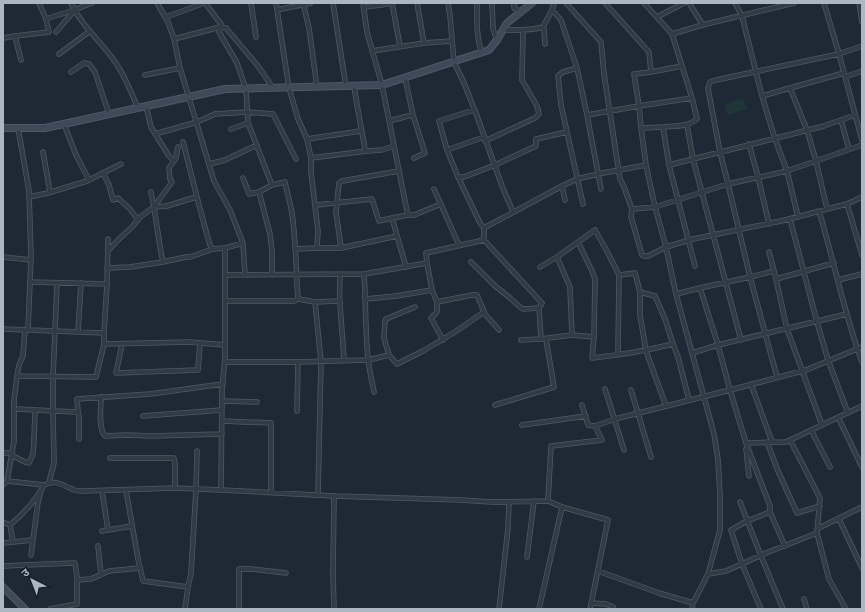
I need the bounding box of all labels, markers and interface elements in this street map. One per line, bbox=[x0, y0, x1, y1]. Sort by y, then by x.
north arrow bbox=[12, 560, 52, 600]
text: उ bbox=[18, 565, 32, 579]

